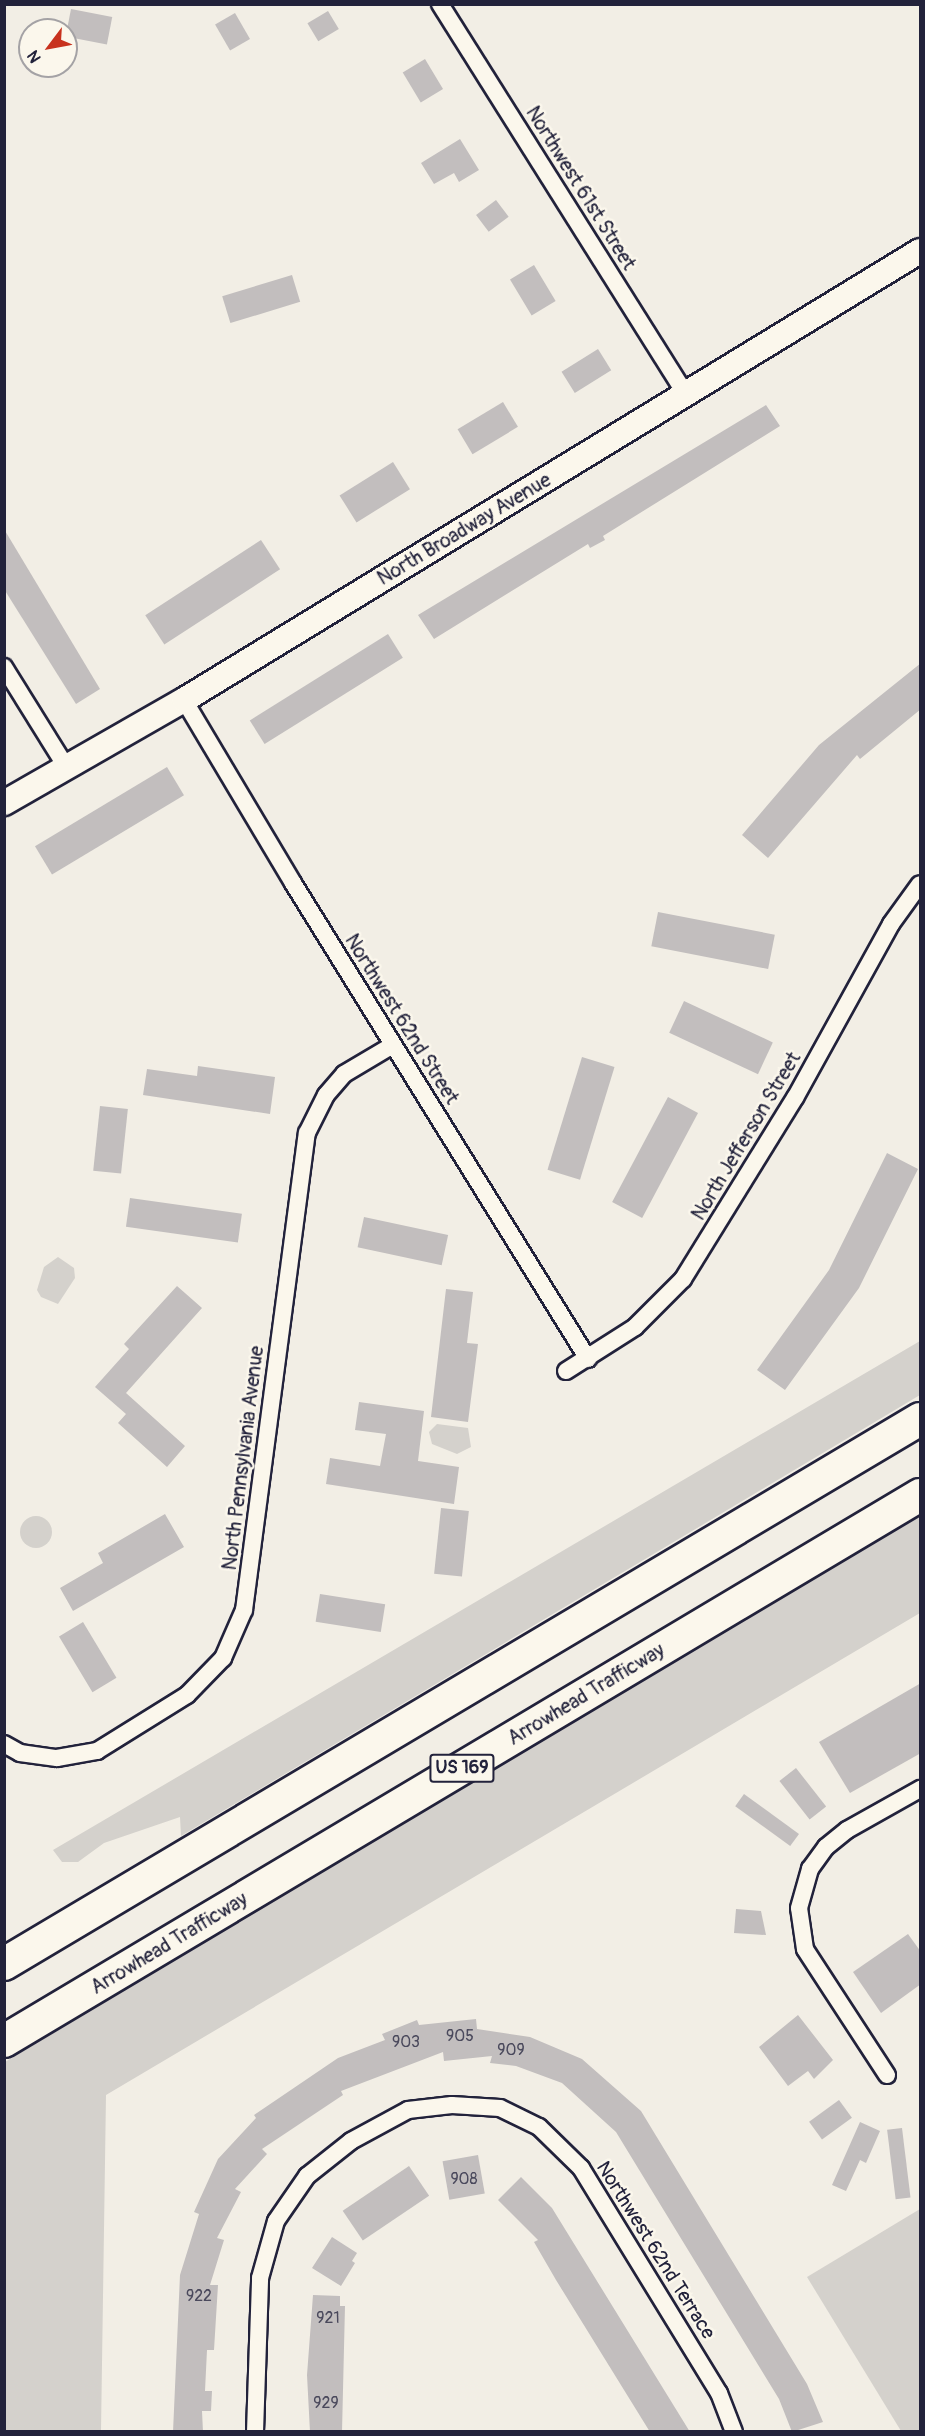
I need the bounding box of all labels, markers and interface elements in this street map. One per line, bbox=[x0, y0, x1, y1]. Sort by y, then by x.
north arrow bbox=[18, 18, 78, 78]
text: N bbox=[23, 47, 46, 66]
street label: Northwest 61st Street bbox=[521, 102, 641, 274]
street label: North Broadway Avenue bbox=[373, 468, 555, 590]
street label: Northwest 62nd Street bbox=[340, 930, 464, 1108]
street label: North Jefferson Street bbox=[686, 1047, 806, 1225]
street label: North Pennsylvania Avenue bbox=[217, 1344, 269, 1572]
street label: Arrowhead Trafficway bbox=[503, 1638, 669, 1750]
road number: US 169 bbox=[429, 1753, 495, 1783]
street label: Arrowhead Trafficway bbox=[86, 1887, 252, 1999]
house number: 905 bbox=[446, 2026, 474, 2046]
house number: 903 bbox=[392, 2032, 420, 2052]
house number: 909 bbox=[497, 2040, 525, 2060]
street label: Northwest 62nd Terrace bbox=[591, 2157, 721, 2343]
house number: 908 bbox=[450, 2169, 478, 2189]
house number: 922 bbox=[186, 2286, 212, 2306]
house number: 921 bbox=[316, 2308, 340, 2328]
house number: 929 bbox=[313, 2393, 339, 2413]

